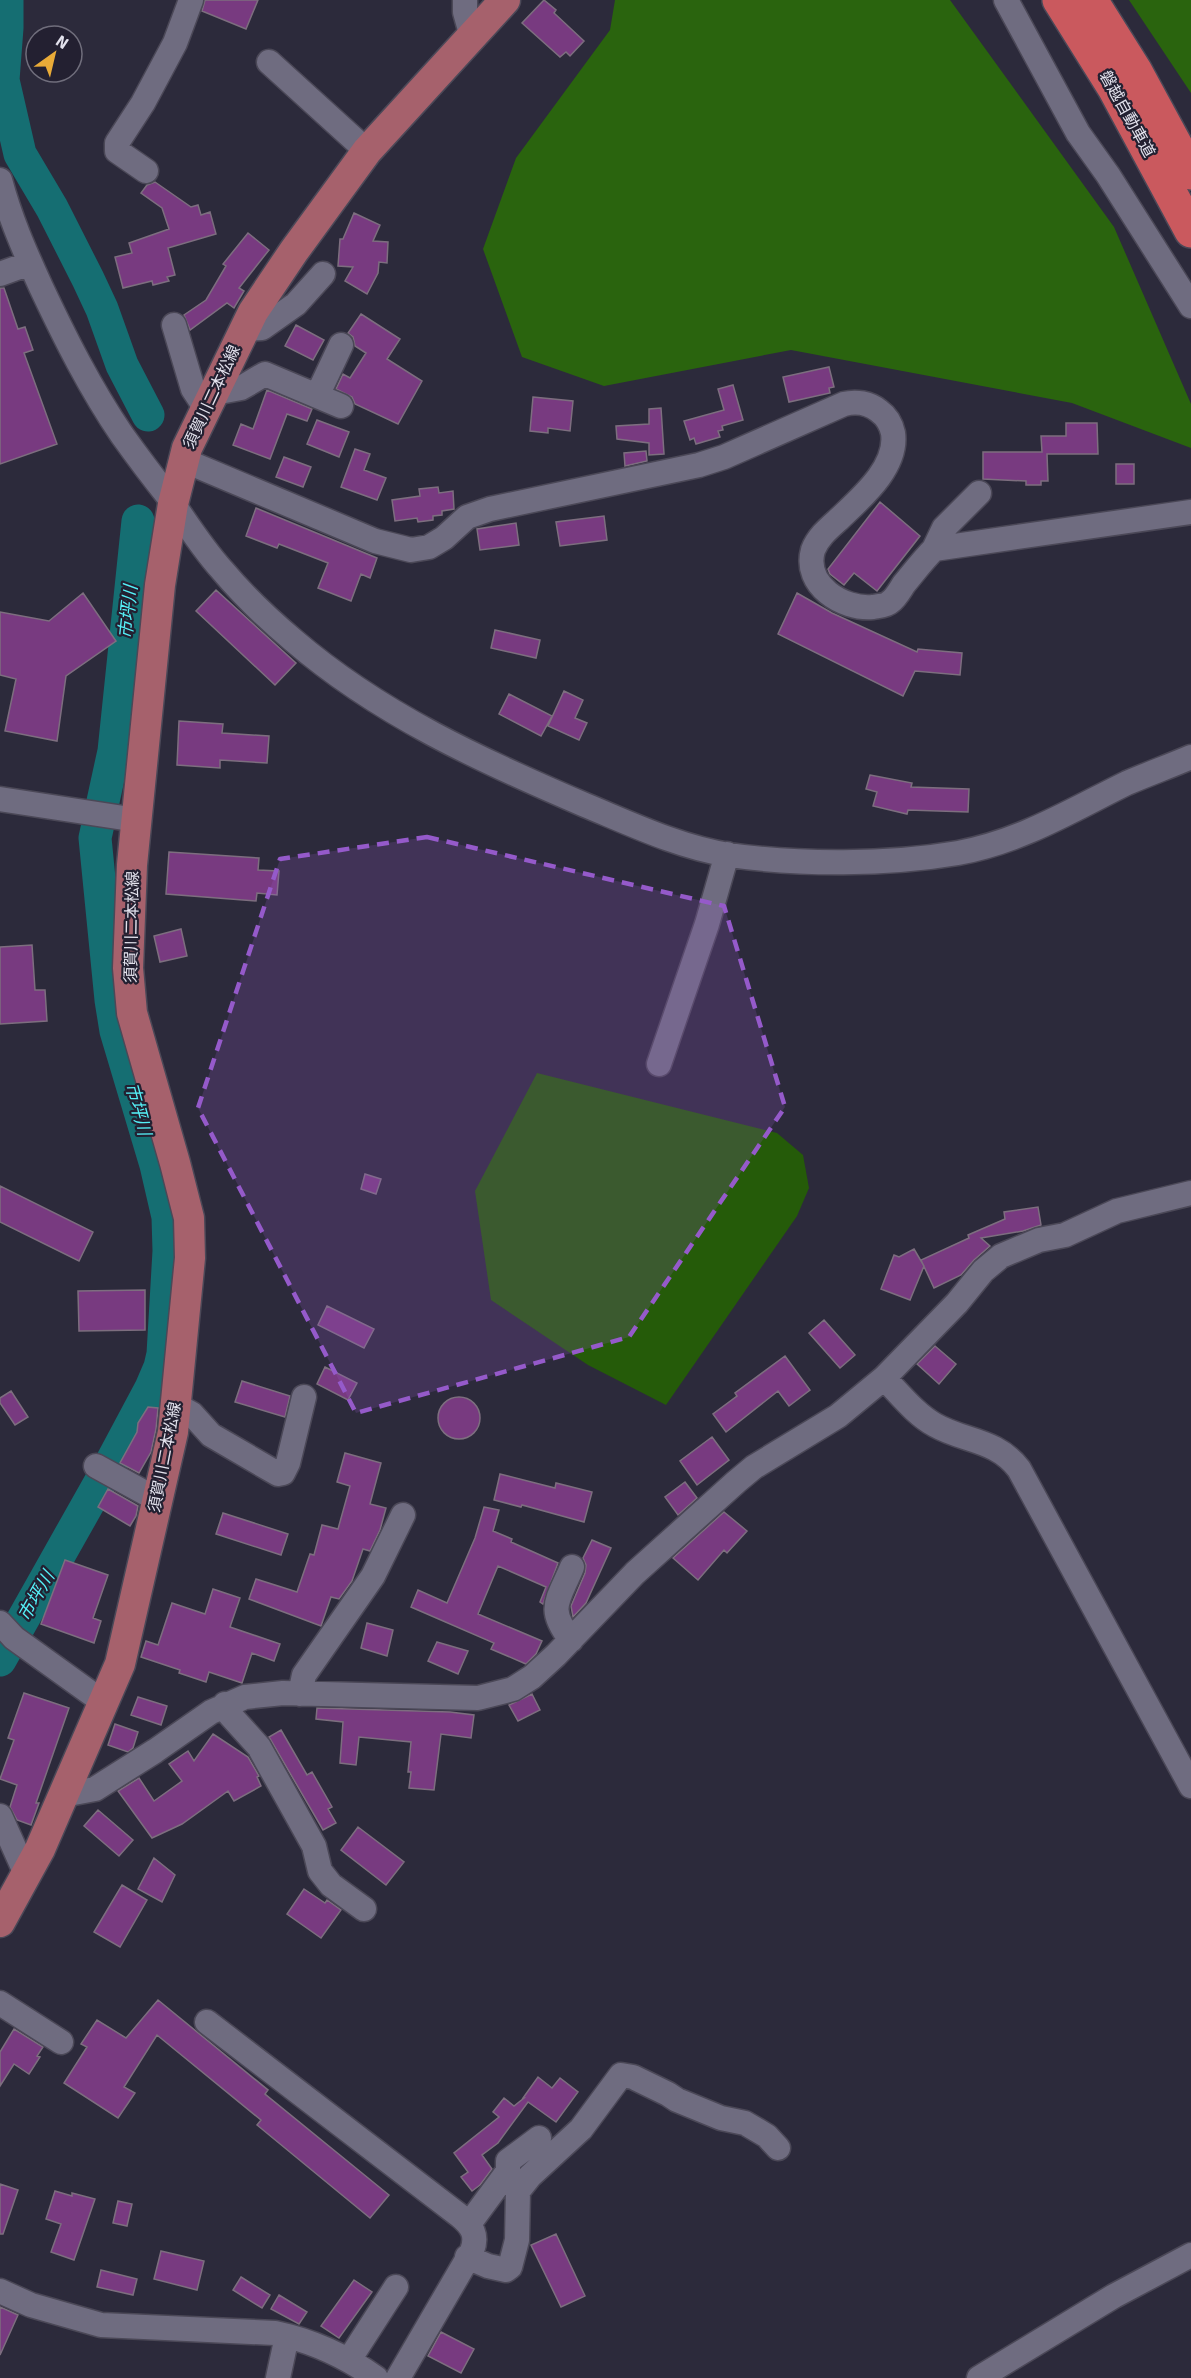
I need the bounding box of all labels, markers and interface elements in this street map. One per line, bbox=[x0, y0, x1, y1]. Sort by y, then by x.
north arrow bbox=[24, 24, 84, 84]
text: N bbox=[52, 31, 72, 54]
street label: 磐越自動車道 bbox=[1095, 67, 1159, 161]
street label: 須賀川二本松線 bbox=[179, 342, 245, 452]
water label: 市坪川 bbox=[114, 582, 142, 640]
street label: 須賀川二本松線 bbox=[121, 871, 143, 983]
water label: 市坪川 bbox=[120, 1080, 156, 1140]
street label: 須賀川二本松線 bbox=[144, 1400, 186, 1514]
water label: 市坪川 bbox=[13, 1565, 60, 1625]

